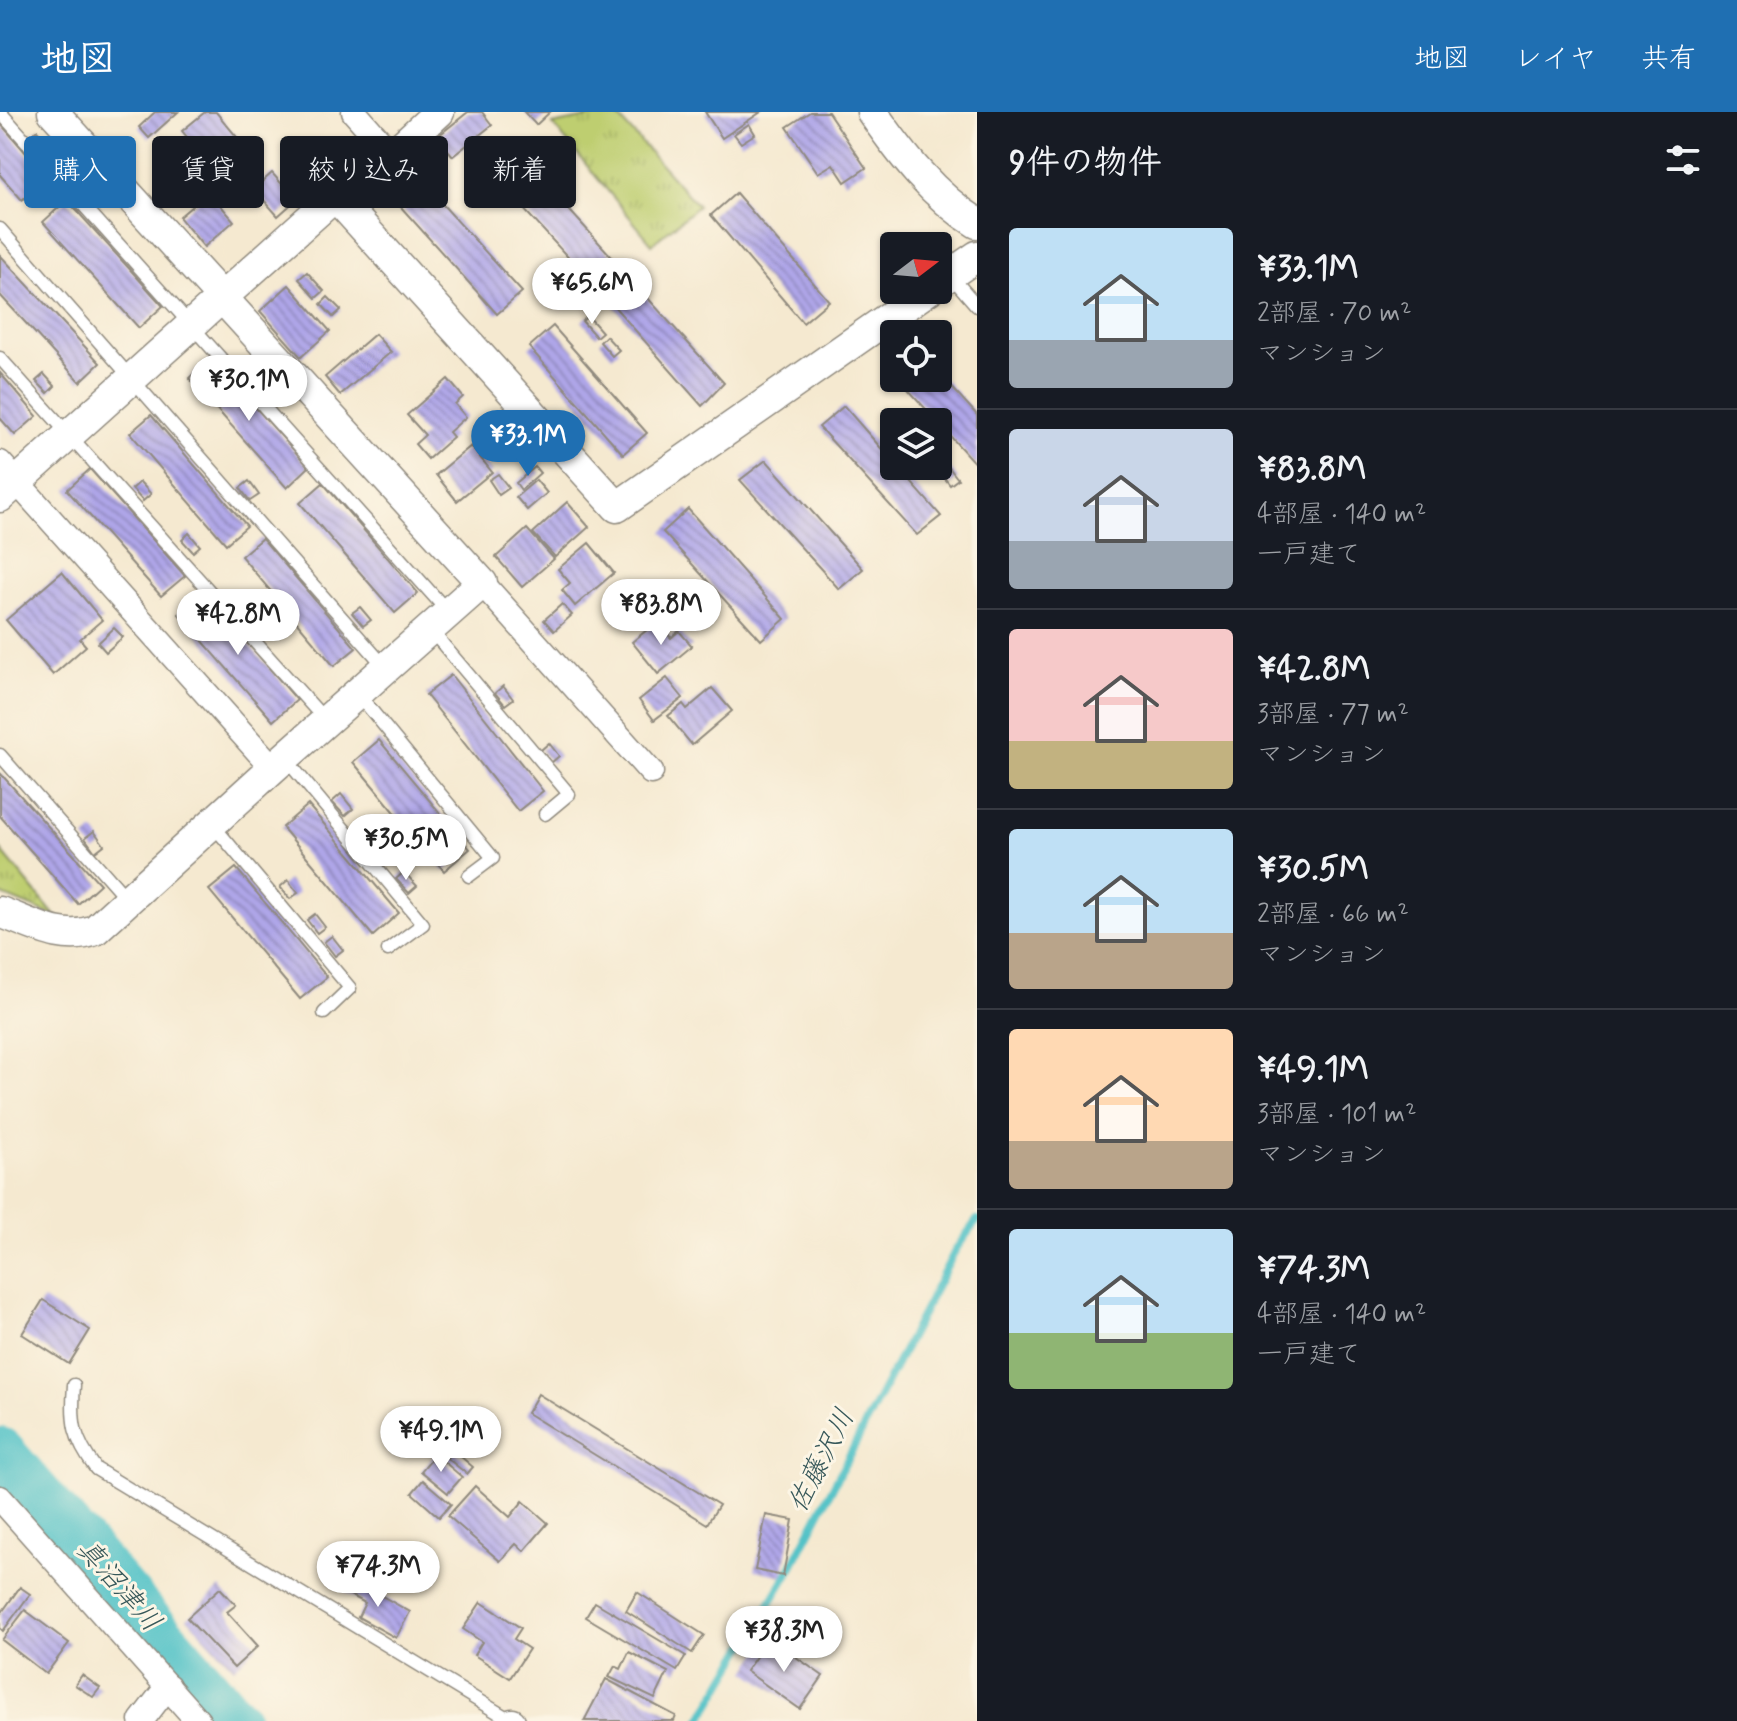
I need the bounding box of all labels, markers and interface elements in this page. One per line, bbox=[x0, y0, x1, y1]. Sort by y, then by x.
text: 地図 bbox=[40, 36, 116, 85]
text: 地図 bbox=[1414, 41, 1470, 78]
text: レイヤ bbox=[1514, 41, 1597, 78]
text: 共有 bbox=[1641, 41, 1697, 78]
chip: 購入 bbox=[24, 136, 136, 208]
chip: 賃貸 bbox=[152, 136, 264, 208]
chip: 絞り込み bbox=[280, 136, 448, 208]
chip: 新着 bbox=[464, 136, 576, 208]
icon: filters bbox=[1661, 138, 1705, 182]
text: 9件の物件 bbox=[1009, 141, 1162, 186]
north arrow bbox=[880, 232, 952, 304]
map controls bbox=[880, 232, 952, 480]
text: ¥33.1M bbox=[1257, 246, 1358, 291]
pin: ¥65.6M bbox=[527, 258, 657, 326]
icon: home bbox=[1073, 260, 1169, 356]
text: ¥65.6M bbox=[550, 267, 634, 301]
text: 2部屋 · 70 m² bbox=[1257, 297, 1412, 331]
button: locate bbox=[880, 320, 952, 392]
text: マンション bbox=[1257, 337, 1386, 371]
pin: ¥30.1M bbox=[184, 355, 314, 423]
text: ¥30.1M bbox=[208, 364, 290, 398]
button: layers bbox=[880, 408, 952, 480]
pin: ¥33.1M bbox=[463, 410, 593, 478]
text: ¥33.1M bbox=[489, 419, 567, 453]
text: ¥83.8M bbox=[1257, 447, 1366, 492]
icon: home bbox=[1073, 461, 1169, 557]
text: 4部屋 · 140 m² bbox=[1257, 498, 1426, 532]
text: 一戸建て bbox=[1257, 538, 1361, 572]
pin: ¥83.8M bbox=[596, 579, 726, 647]
text: ¥83.8M bbox=[619, 588, 703, 622]
pin: ¥42.8M bbox=[173, 589, 303, 657]
text: ¥42.8M bbox=[195, 598, 281, 632]
text: ¥42.8M bbox=[1257, 647, 1370, 692]
icon: home bbox=[1073, 661, 1169, 757]
text: 3部屋 · 77 m² bbox=[1257, 698, 1409, 732]
text: マンション bbox=[1257, 738, 1386, 772]
pin: ¥30.5M bbox=[341, 814, 471, 882]
text: ¥30.5M bbox=[363, 823, 449, 857]
text: ¥30.5M bbox=[1257, 847, 1369, 892]
icon: home bbox=[1073, 861, 1169, 957]
text: 2部屋 · 66 m² bbox=[1257, 898, 1409, 932]
text: マンション bbox=[1257, 938, 1386, 972]
text: ¥49.1M bbox=[1257, 1047, 1369, 1092]
icon: home bbox=[1073, 1061, 1169, 1157]
text: 3部屋 · 101 m² bbox=[1257, 1098, 1417, 1132]
text: マンション bbox=[1257, 1138, 1386, 1172]
text: ¥74.3M bbox=[1257, 1247, 1370, 1292]
icon: home bbox=[1073, 1261, 1169, 1357]
text: 4部屋 · 140 m² bbox=[1257, 1298, 1426, 1332]
text: 一戸建て bbox=[1257, 1338, 1361, 1372]
water label: 佐藤沢川 bbox=[780, 1403, 864, 1519]
pin: ¥49.1M bbox=[376, 1406, 506, 1474]
text: ¥49.1M bbox=[398, 1415, 484, 1449]
water label: 真沼津川 bbox=[67, 1532, 169, 1640]
pin: ¥74.3M bbox=[313, 1541, 443, 1609]
text: ¥74.3M bbox=[335, 1550, 421, 1584]
pin: ¥38.3M bbox=[719, 1606, 849, 1674]
text: ¥38.3M bbox=[744, 1615, 824, 1649]

